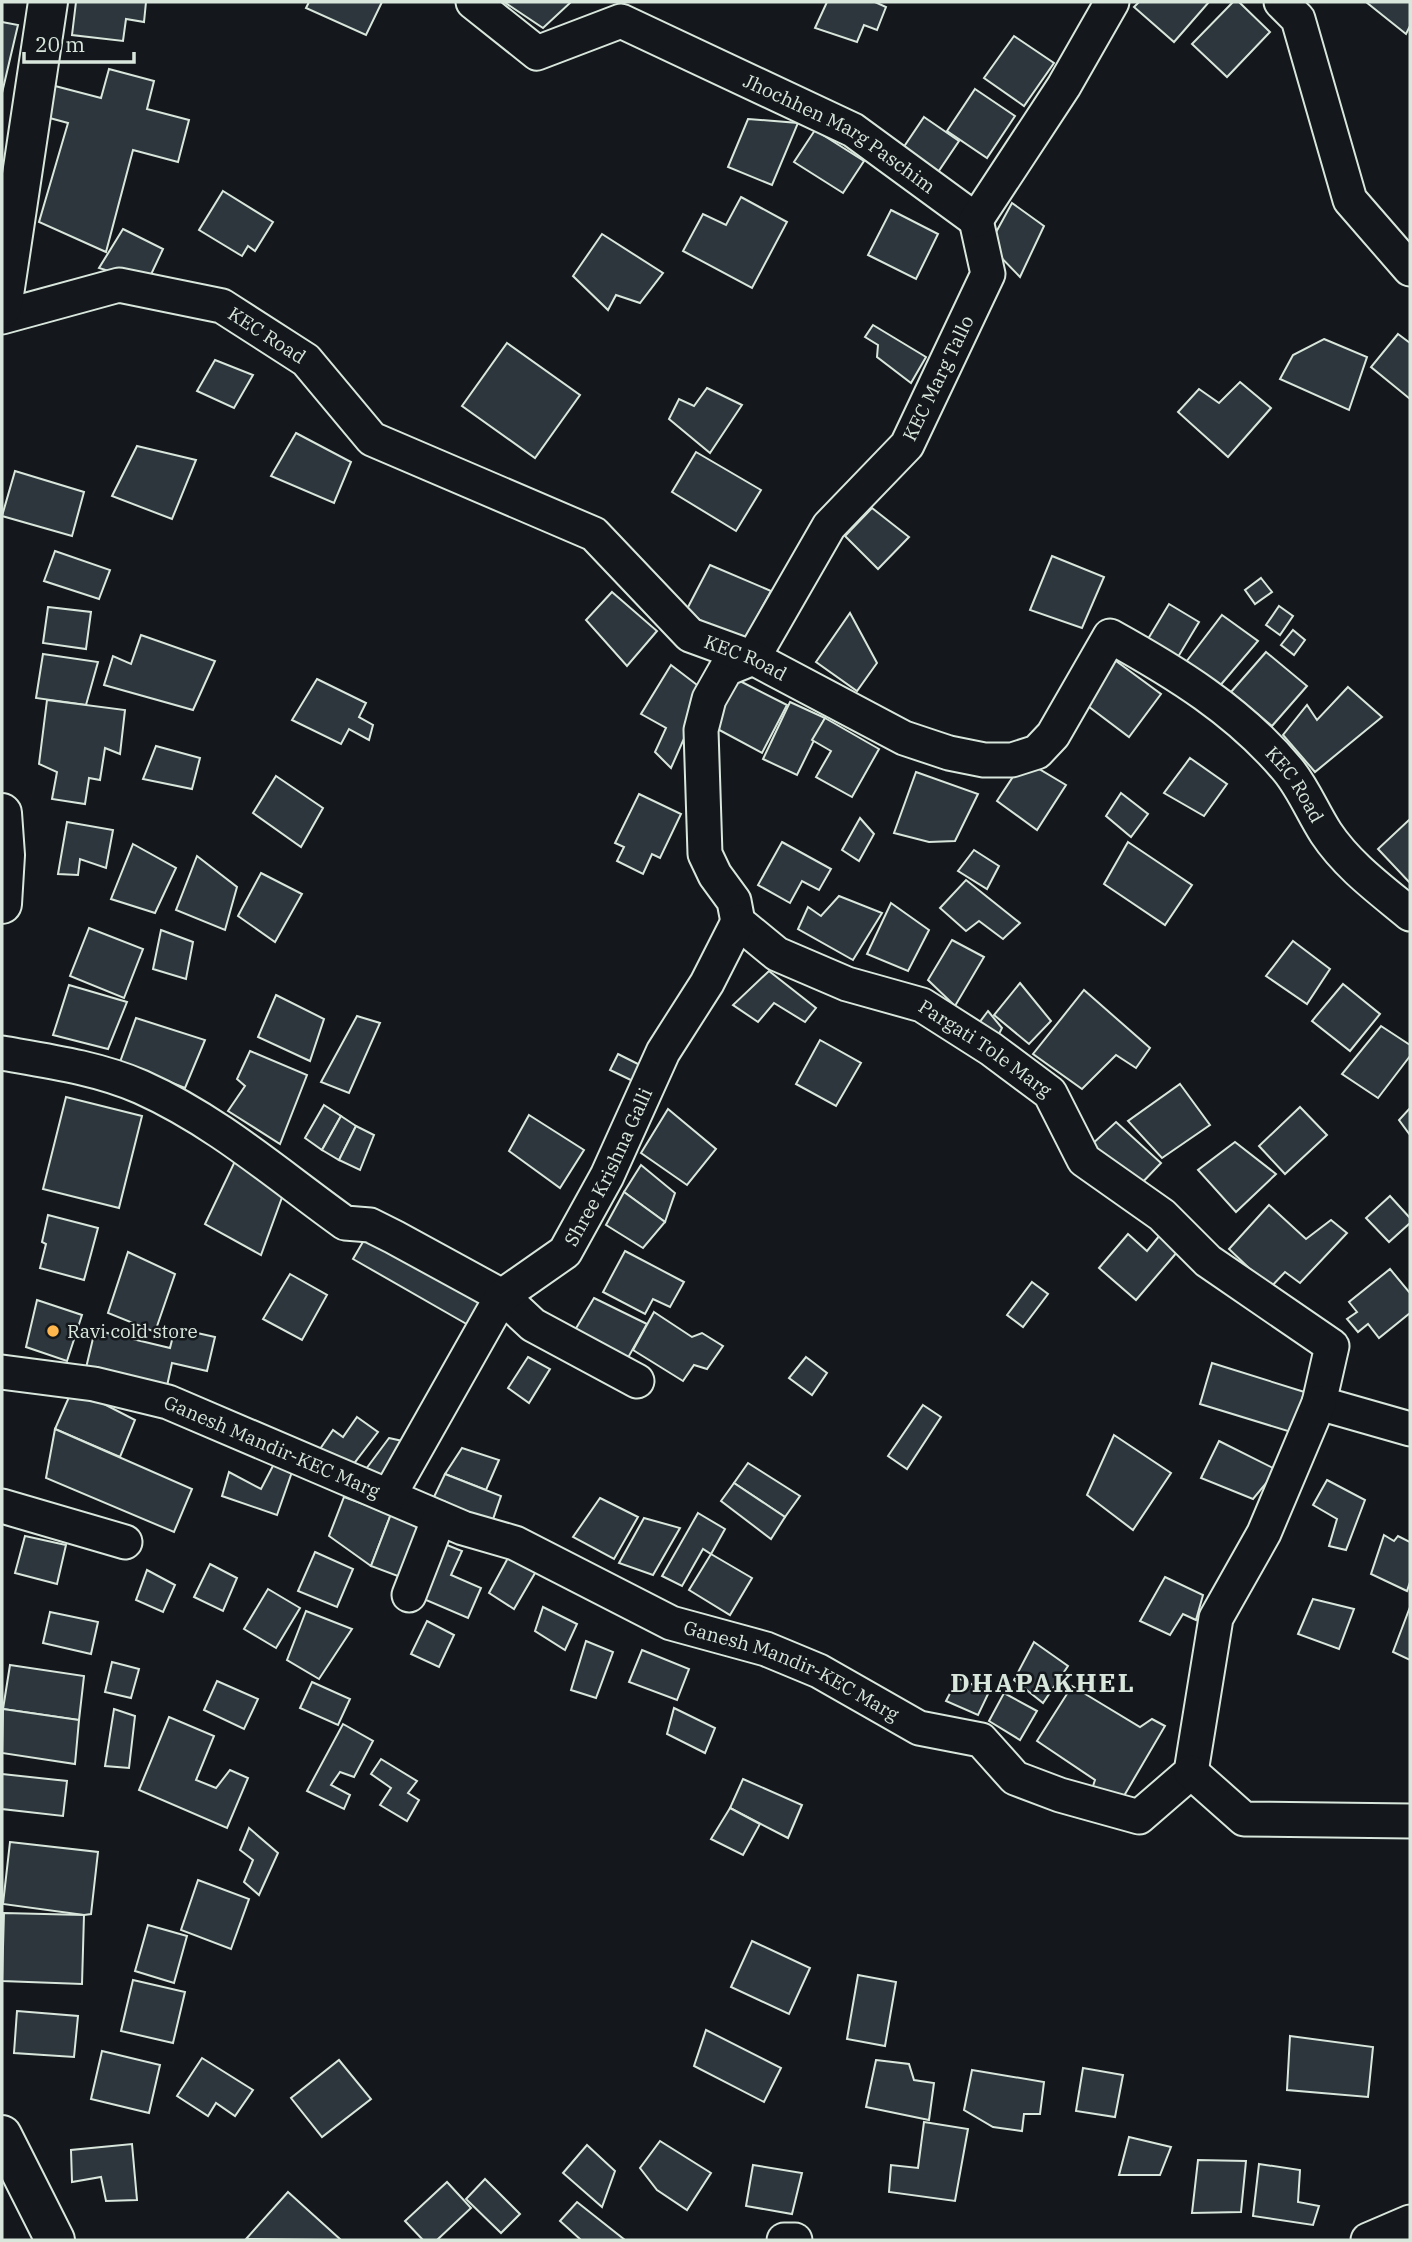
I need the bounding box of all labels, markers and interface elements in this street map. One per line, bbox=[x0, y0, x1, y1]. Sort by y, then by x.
scale bar bbox=[24, 21, 135, 65]
text: 20 m bbox=[35, 30, 85, 58]
street label: Jhochhen Marg Paschim bbox=[740, 68, 940, 198]
street label: KEC Road bbox=[224, 301, 310, 369]
street label: KEC Marg Tallo bbox=[897, 311, 979, 445]
street label: KEC Road bbox=[701, 629, 791, 686]
street label: KEC Road bbox=[1261, 741, 1329, 827]
street label: Pargati Tole Marg bbox=[914, 994, 1057, 1103]
street label: Shree Krishna Galli bbox=[559, 1084, 657, 1250]
place label: Ravi cold store bbox=[67, 1319, 198, 1343]
marker: Ravi cold store bbox=[45, 1323, 61, 1339]
street label: Ganesh Mandir-KEC Marg bbox=[160, 1390, 384, 1503]
street label: Ganesh Mandir-KEC Marg bbox=[681, 1615, 904, 1726]
district label: DHAPAKHEL bbox=[950, 1665, 1136, 1699]

